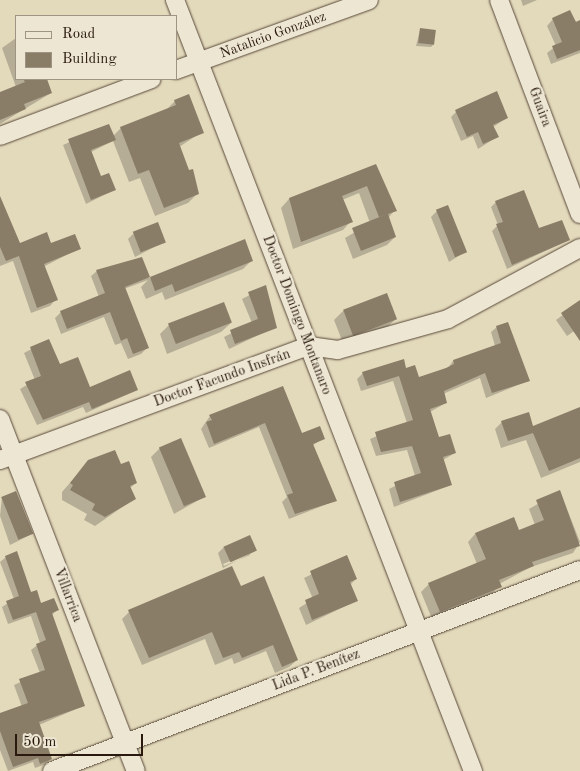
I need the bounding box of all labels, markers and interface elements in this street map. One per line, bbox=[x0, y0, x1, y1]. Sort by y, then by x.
street label: Natalicio González bbox=[218, 8, 328, 62]
legend bbox=[15, 15, 178, 80]
text: Road bbox=[62, 27, 95, 42]
text: Building bbox=[62, 52, 117, 67]
street label: Guaira bbox=[525, 85, 555, 129]
street label: Doctor Domingo Montanaro bbox=[259, 233, 335, 397]
street label: Doctor Facundo Insfrán bbox=[151, 345, 293, 411]
street label: Villarrica bbox=[50, 566, 86, 624]
street label: Lida P. Benítez bbox=[270, 646, 362, 694]
scale bar bbox=[18, 724, 145, 756]
text: 50 m bbox=[23, 735, 57, 750]

